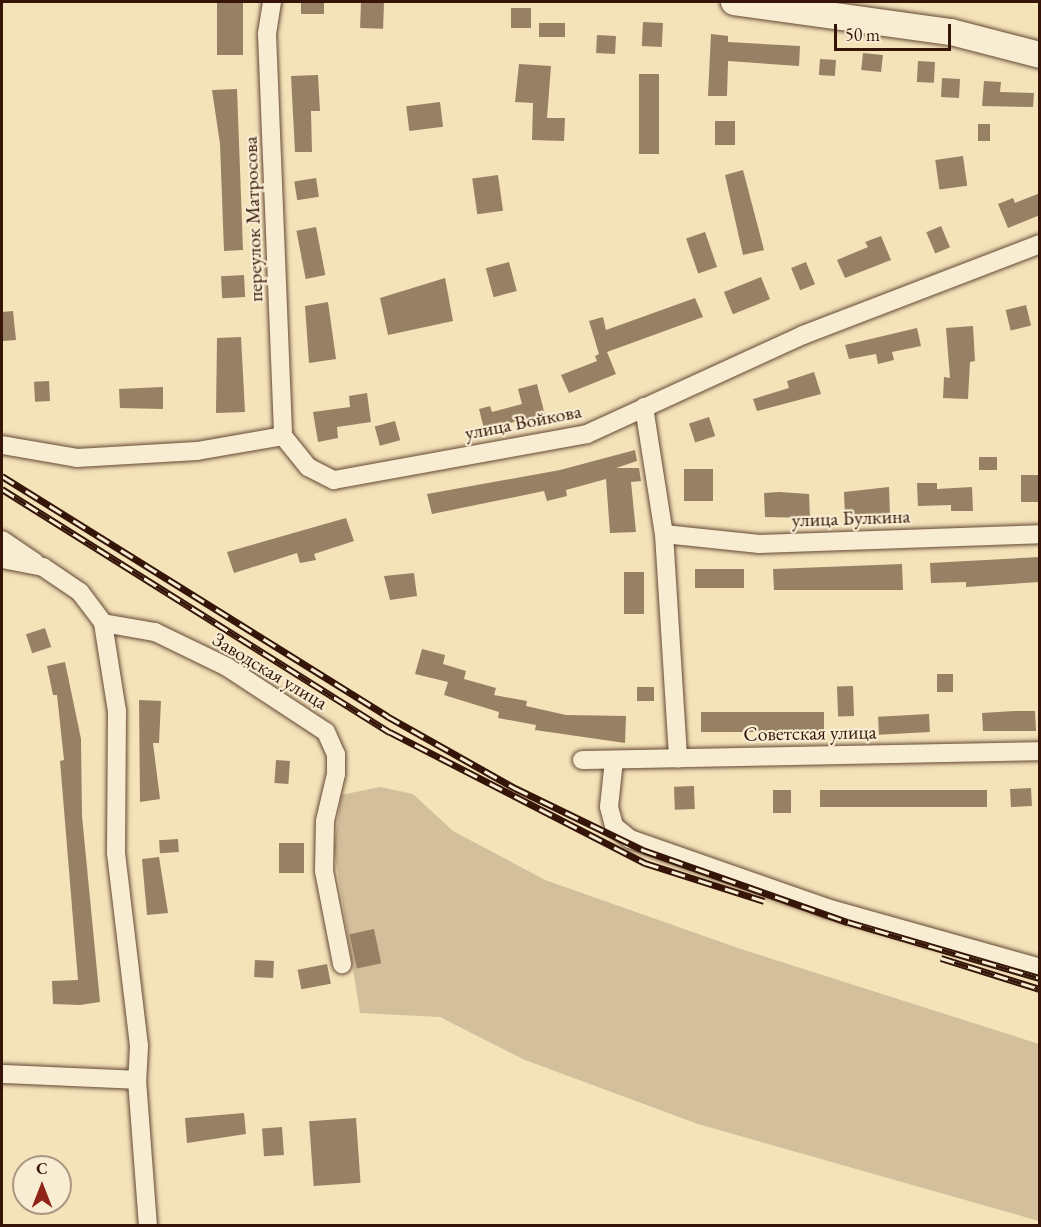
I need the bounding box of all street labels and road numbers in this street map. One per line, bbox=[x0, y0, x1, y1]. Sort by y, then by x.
street label: переулок Матросова bbox=[238, 136, 268, 302]
street label: улица Войкова bbox=[463, 399, 583, 445]
street label: улица Булкина bbox=[791, 504, 911, 532]
street label: Заводская улица bbox=[208, 627, 332, 715]
street label: Советская улица bbox=[743, 720, 877, 746]

